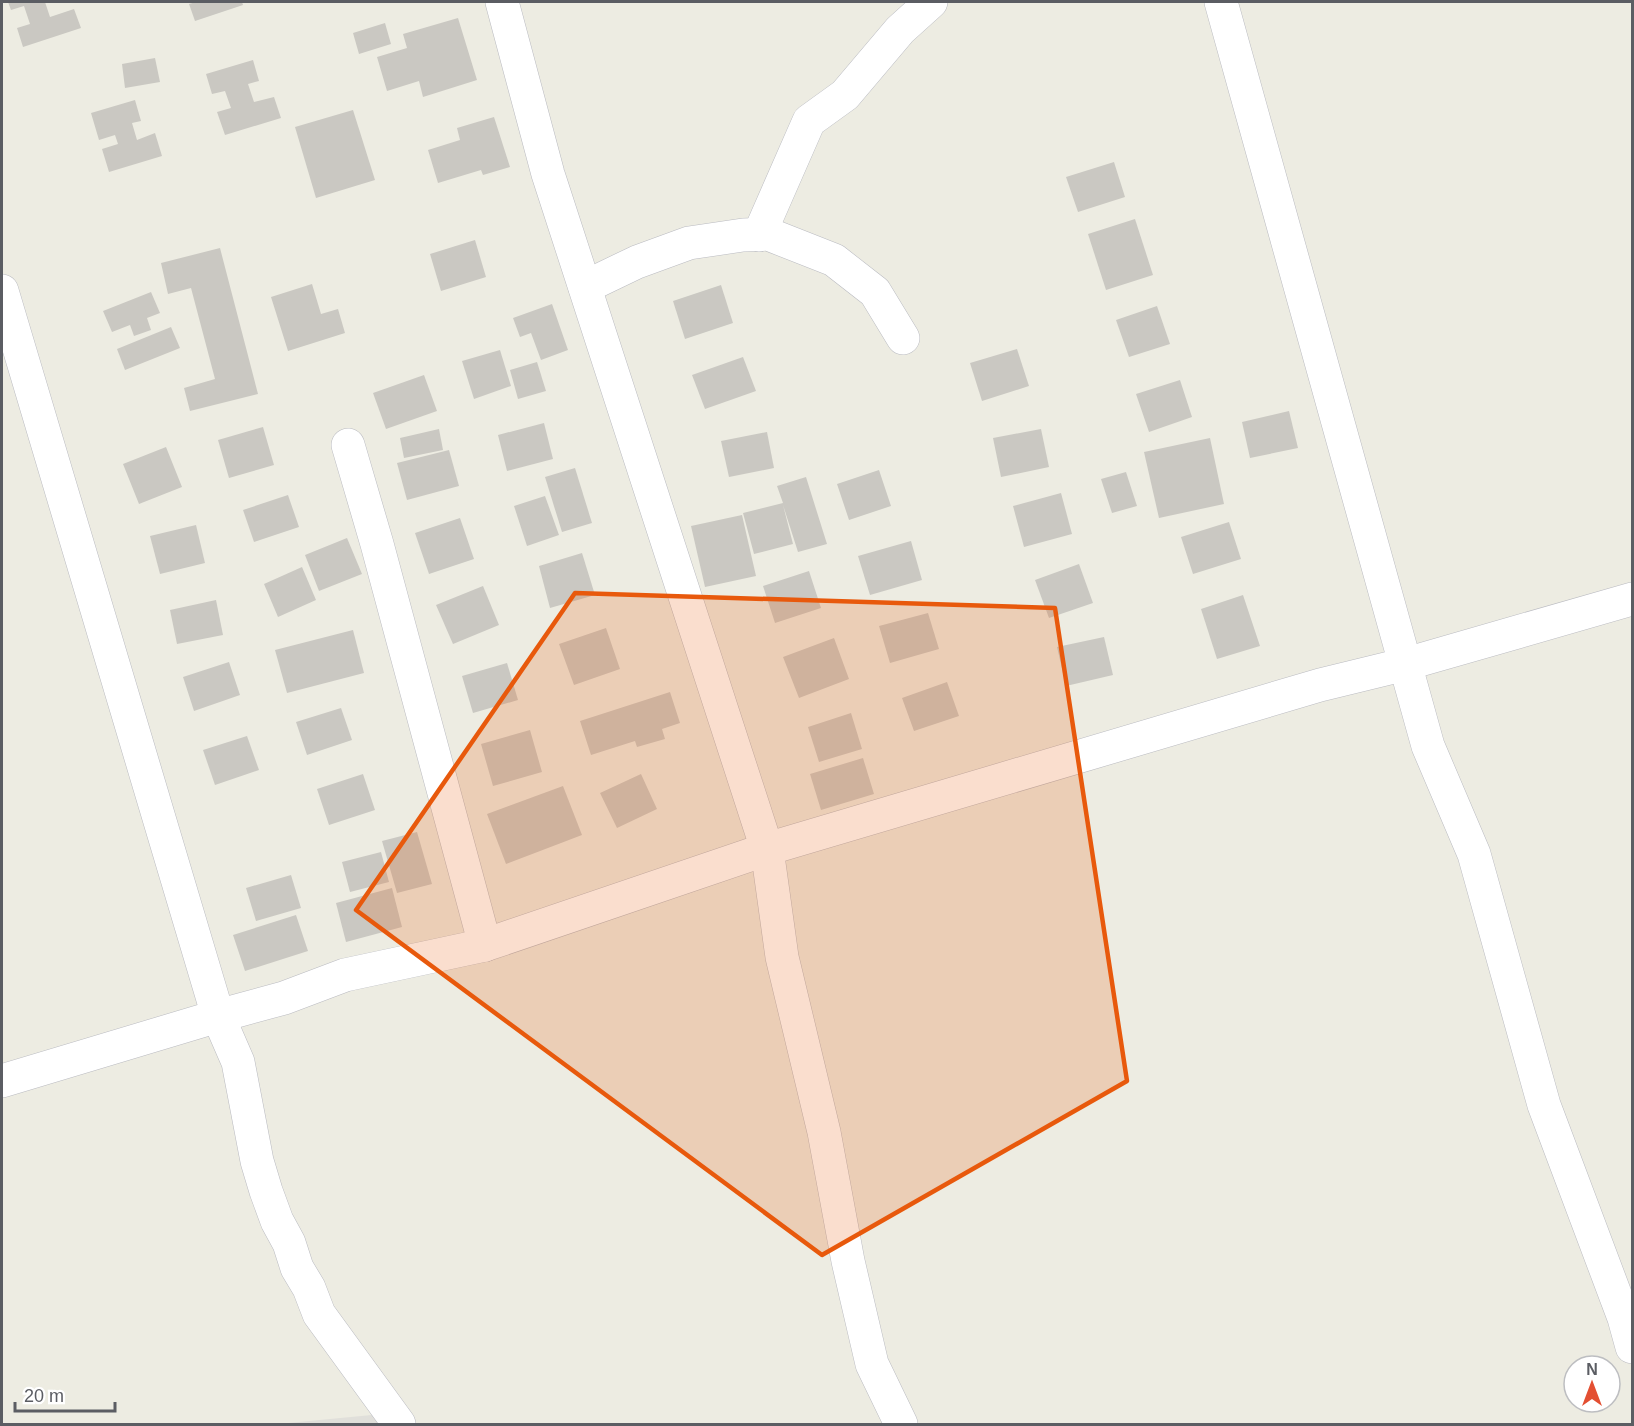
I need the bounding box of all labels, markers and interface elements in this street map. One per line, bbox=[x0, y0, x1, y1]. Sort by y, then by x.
north arrow bbox=[1562, 1354, 1622, 1414]
text: N bbox=[1586, 1361, 1598, 1378]
scale bar bbox=[15, 1375, 116, 1413]
text: 20 m bbox=[24, 1386, 64, 1406]

